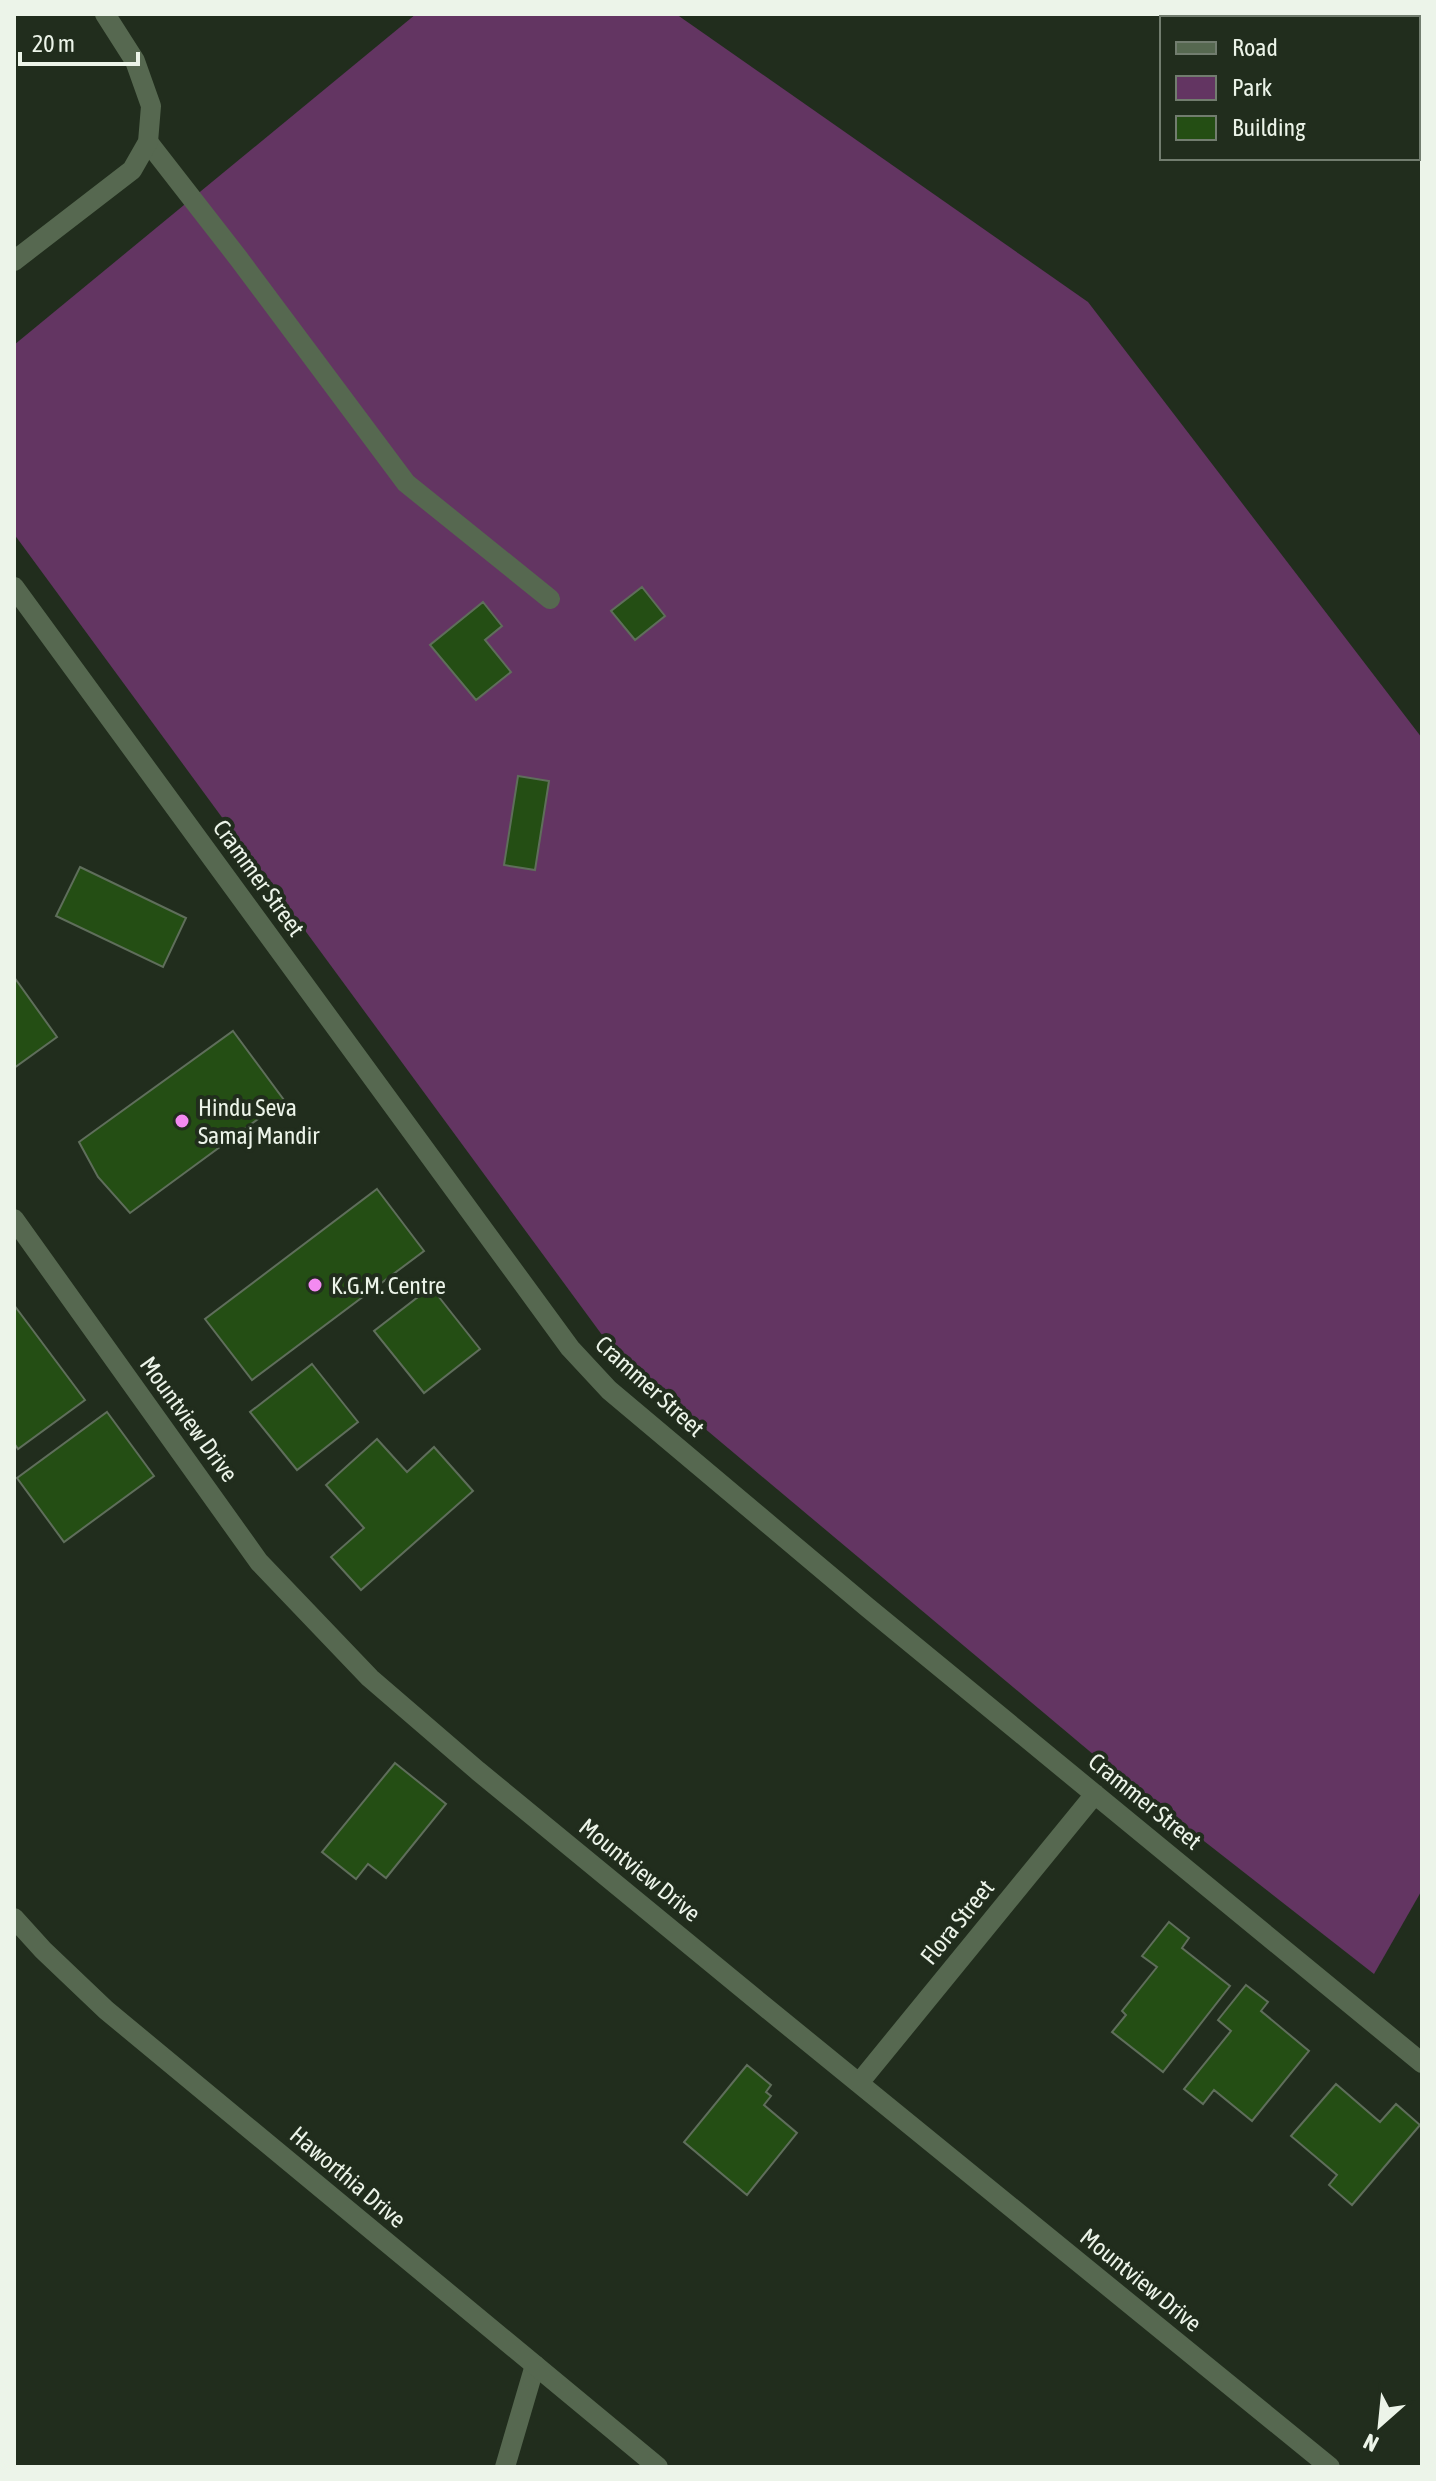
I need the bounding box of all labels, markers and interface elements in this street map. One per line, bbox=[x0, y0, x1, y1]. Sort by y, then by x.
scale bar bbox=[20, 16, 138, 66]
legend bbox=[1160, 16, 1420, 160]
text: 20 m bbox=[32, 30, 75, 57]
text: Road bbox=[1232, 34, 1278, 61]
text: Park bbox=[1232, 74, 1273, 101]
text: Building bbox=[1232, 114, 1306, 141]
street label: Crammer Street bbox=[208, 815, 310, 941]
place label: Hindu Seva Samaj Mandir bbox=[198, 1094, 320, 1149]
marker: Hindu Seva Samaj Mandir bbox=[173, 1112, 191, 1130]
place label: K.G.M. Centre bbox=[331, 1272, 446, 1299]
marker: K.G.M. Centre bbox=[306, 1276, 324, 1294]
street label: Crammer Street bbox=[590, 1330, 710, 1442]
street label: Mountview Drive bbox=[135, 1351, 243, 1487]
street label: Crammer Street bbox=[1083, 1747, 1207, 1855]
street label: Mountview Drive bbox=[574, 1813, 706, 1927]
street label: Flora Street bbox=[915, 1874, 999, 1970]
street label: Haworthia Drive bbox=[285, 2121, 411, 2233]
street label: Mountview Drive bbox=[1075, 2223, 1207, 2337]
north arrow bbox=[1340, 2385, 1420, 2465]
text: N bbox=[1359, 2428, 1383, 2457]

